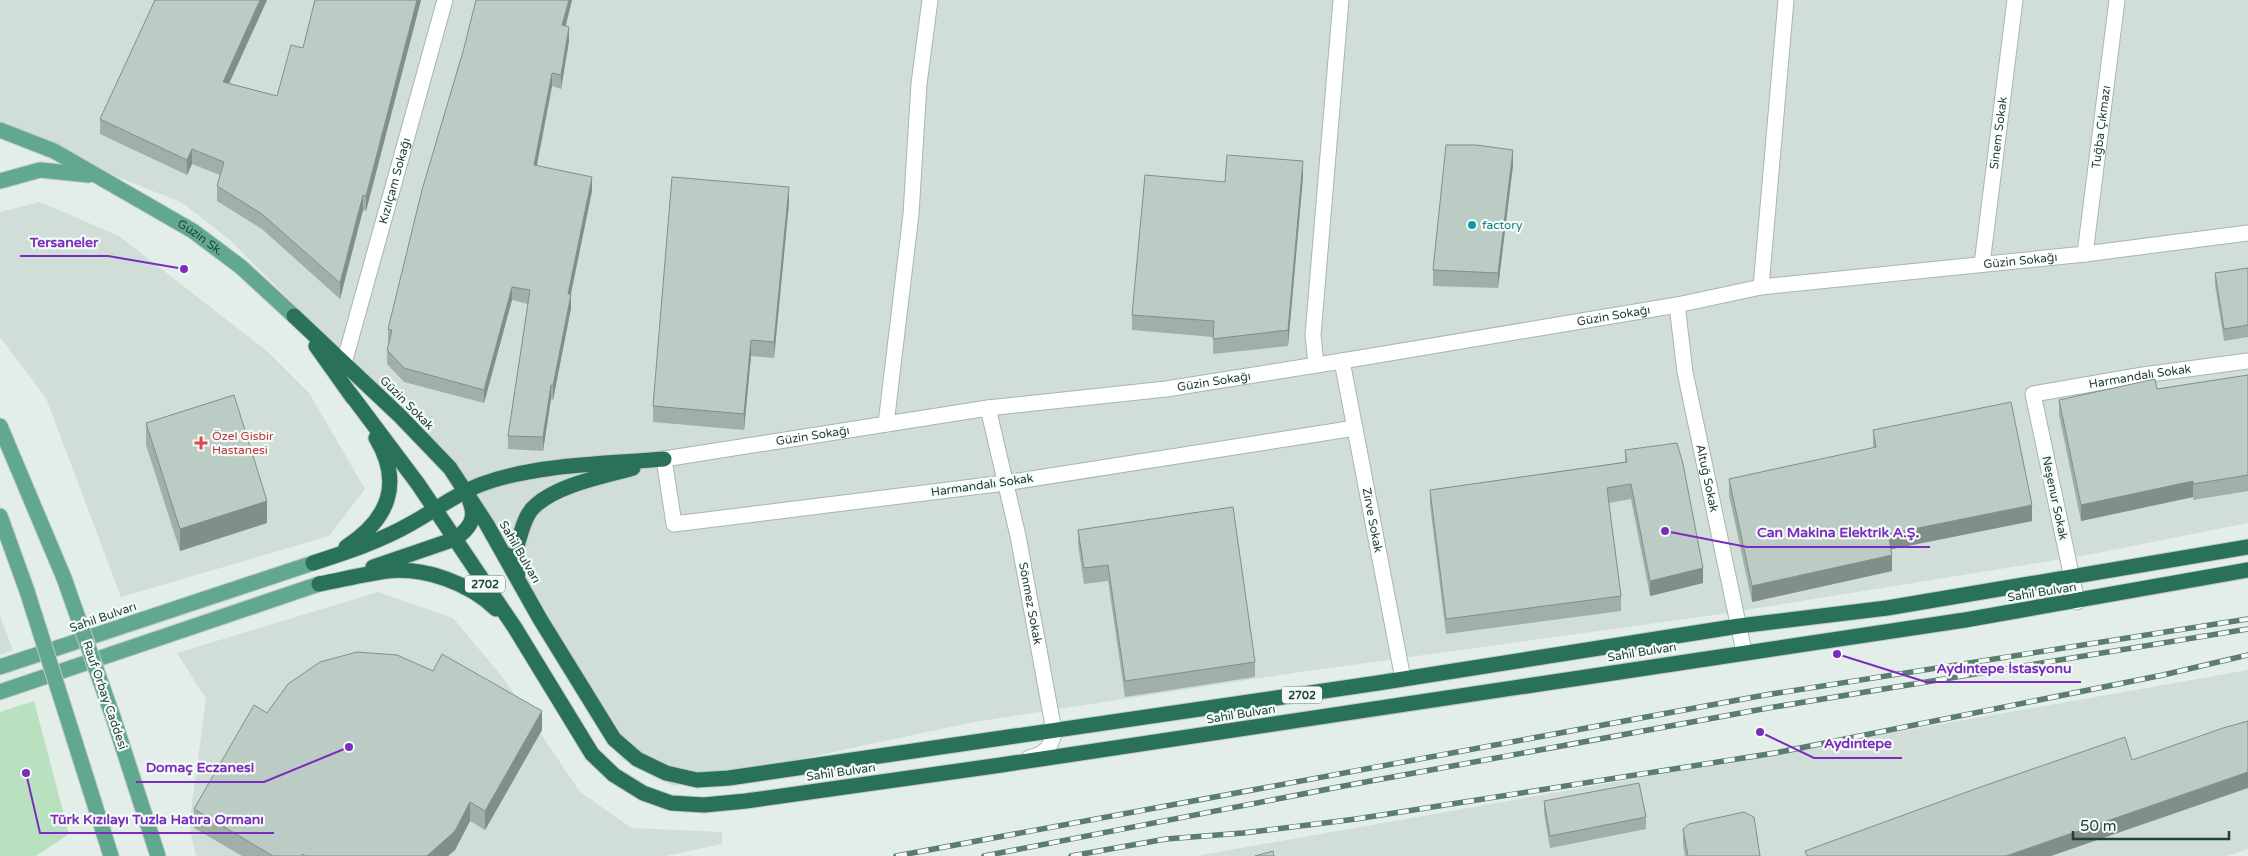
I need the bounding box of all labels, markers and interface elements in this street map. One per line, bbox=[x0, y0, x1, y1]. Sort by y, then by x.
street label: Tuğba Çıkmazı bbox=[2089, 85, 2113, 169]
street label: Sinem Sokak bbox=[1987, 95, 2010, 170]
street label: Kızılçam Sokağı bbox=[376, 136, 413, 226]
street label: Güzin Sk. bbox=[175, 217, 226, 258]
place label: factory bbox=[1482, 218, 1523, 232]
marker: factory bbox=[1466, 219, 1478, 231]
callout: Tersaneler bbox=[20, 227, 108, 256]
text: Tersaneler bbox=[29, 234, 99, 251]
street label: Güzin Sokağı bbox=[1983, 250, 2058, 271]
street label: Güzin Sokağı bbox=[1576, 303, 1651, 329]
street label: Harmandalı Sokak bbox=[2088, 362, 2192, 391]
street label: Güzin Sokağı bbox=[1176, 369, 1252, 394]
street label: Güzin Sokak bbox=[377, 373, 437, 433]
street label: Güzin Sokağı bbox=[775, 423, 850, 448]
place label: Özel Gisbir Hastanesi bbox=[212, 429, 274, 457]
marker: Özel Gisbir Hastanesi bbox=[194, 436, 208, 450]
street label: Altuğ Sokak bbox=[1693, 443, 1721, 514]
street label: Neşenur Sokak bbox=[2039, 455, 2071, 542]
street label: Harmandalı Sokak bbox=[930, 471, 1035, 499]
street label: Zirve Sokak bbox=[1359, 486, 1386, 554]
street label: Sahil Bulvarı bbox=[497, 518, 543, 586]
callout: Can Makina Elektrik A.Ş. bbox=[1747, 518, 1930, 547]
text: Can Makina Elektrik A.Ş. bbox=[1757, 524, 1919, 541]
street label: Sönmez Sokak bbox=[1016, 561, 1045, 646]
road number: 2702 bbox=[465, 576, 505, 592]
street label: Sahil Bulvarı bbox=[2006, 580, 2078, 604]
street label: Sahil Bulvarı bbox=[68, 599, 138, 635]
street label: Rauf Orbay Caddesi bbox=[80, 639, 130, 751]
street label: Sahil Bulvarı bbox=[1606, 640, 1678, 664]
callout: Aydıntepe İstasyonu bbox=[1926, 653, 2081, 682]
text: Aydıntepe İstasyonu bbox=[1937, 660, 2071, 677]
road number: 2702 bbox=[1282, 686, 1322, 704]
street label: Sahil Bulvarı bbox=[1205, 702, 1277, 726]
callout: Aydıntepe bbox=[1814, 729, 1902, 758]
text: Aydıntepe bbox=[1824, 735, 1892, 752]
callout: Domaç Eczanesi bbox=[136, 753, 264, 782]
text: Domaç Eczanesi bbox=[146, 759, 254, 776]
street label: Sahil Bulvarı bbox=[806, 760, 876, 784]
callout: Türk Kızılayı Tuzla Hatıra Ormanı bbox=[40, 804, 274, 833]
scale bar bbox=[2073, 808, 2229, 840]
text: Türk Kızılayı Tuzla Hatıra Ormanı bbox=[49, 811, 264, 828]
text: 50 m bbox=[2080, 817, 2117, 835]

